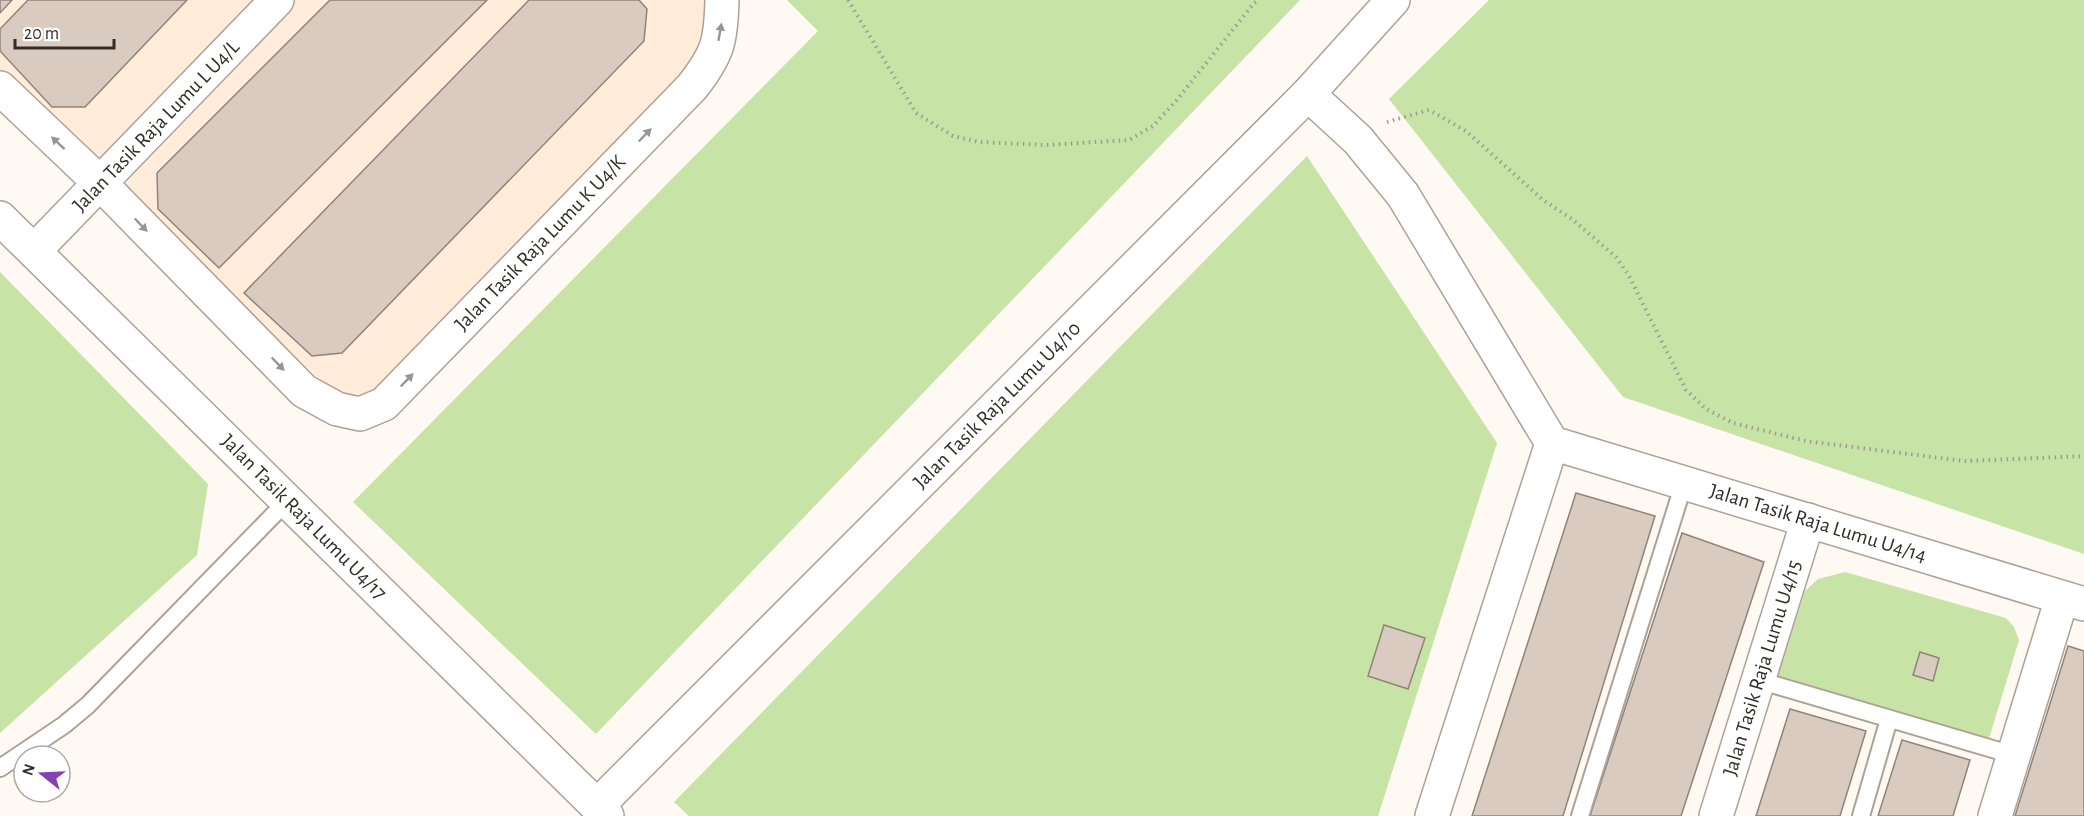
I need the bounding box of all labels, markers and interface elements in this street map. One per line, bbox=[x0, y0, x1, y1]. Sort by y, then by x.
scale bar bbox=[15, 12, 114, 50]
one-way arrow bbox=[715, 22, 724, 41]
text: 20 m bbox=[24, 25, 59, 43]
street label: Jalan Tasik Raja Lumu L U4/L bbox=[69, 36, 243, 216]
one-way arrow bbox=[638, 128, 652, 142]
one-way arrow bbox=[50, 136, 65, 150]
street label: Jalan Tasik Raja Lumu K U4/K bbox=[451, 151, 629, 335]
one-way arrow bbox=[134, 217, 148, 231]
street label: Jalan Tasik Raja Lumu U4/10 bbox=[909, 317, 1085, 493]
one-way arrow bbox=[270, 356, 284, 370]
one-way arrow bbox=[399, 374, 413, 388]
street label: Jalan Tasik Raja Lumu U4/17 bbox=[217, 430, 391, 604]
street label: Jalan Tasik Raja Lumu U4/14 bbox=[1707, 480, 1929, 566]
street label: Jalan Tasik Raja Lumu U4/15 bbox=[1719, 558, 1805, 778]
north arrow bbox=[12, 744, 72, 804]
text: N bbox=[19, 762, 38, 777]

